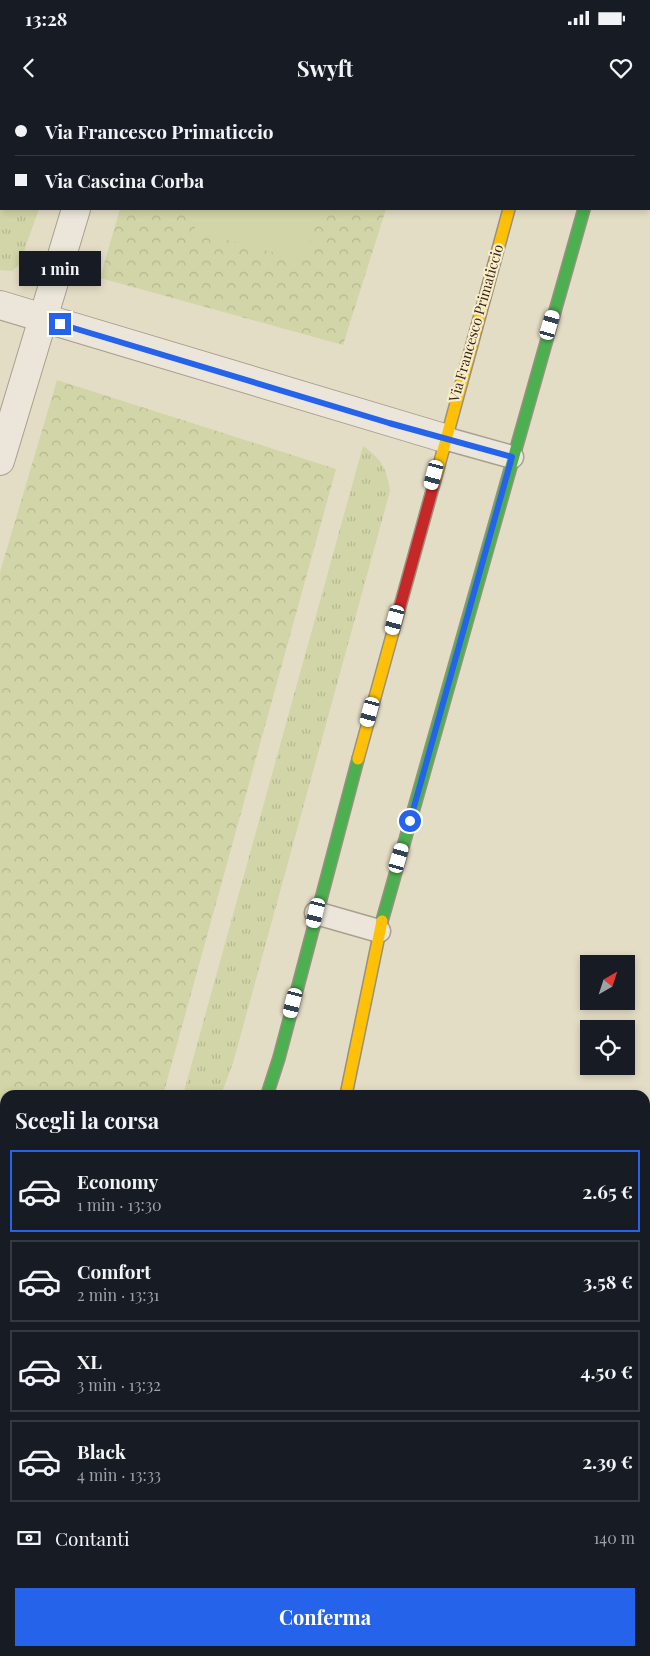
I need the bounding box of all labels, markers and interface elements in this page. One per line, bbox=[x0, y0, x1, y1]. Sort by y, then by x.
text: 13:28 bbox=[25, 5, 68, 31]
text: Swyft bbox=[297, 53, 353, 83]
icon: back bbox=[15, 54, 43, 82]
icon: heart bbox=[607, 54, 635, 82]
text: Via Francesco Primaticcio bbox=[45, 118, 274, 144]
text: Via Cascina Corba bbox=[45, 167, 204, 193]
street label: Via Francesco Primaticcio bbox=[444, 242, 507, 405]
callout: 1 min bbox=[19, 252, 101, 286]
text: 1 min bbox=[40, 258, 80, 279]
car bbox=[538, 309, 561, 341]
route end bbox=[49, 313, 71, 335]
car bbox=[422, 459, 445, 491]
car bbox=[383, 604, 406, 636]
car bbox=[358, 696, 381, 728]
route start bbox=[399, 810, 421, 832]
car bbox=[387, 842, 410, 874]
car bbox=[305, 897, 326, 929]
north arrow bbox=[580, 955, 635, 1010]
map controls bbox=[580, 955, 635, 1075]
car bbox=[282, 987, 303, 1019]
button: locate bbox=[580, 1020, 635, 1075]
text: Scegli la corsa bbox=[15, 1105, 159, 1135]
text: Economy bbox=[77, 1168, 158, 1194]
icon: car bbox=[17, 1169, 62, 1214]
text: 2.65 € bbox=[582, 1178, 633, 1204]
text: 1 min · 13:30 bbox=[77, 1194, 161, 1215]
text: Comfort bbox=[77, 1258, 151, 1284]
icon: car bbox=[17, 1259, 62, 1304]
text: 3.58 € bbox=[583, 1268, 633, 1294]
text: 2 min · 13:31 bbox=[77, 1284, 160, 1305]
text: XL bbox=[77, 1348, 102, 1374]
icon: car bbox=[17, 1349, 62, 1394]
text: 4.50 € bbox=[581, 1358, 633, 1384]
text: 3 min · 13:32 bbox=[77, 1374, 161, 1395]
text: Black bbox=[77, 1438, 126, 1464]
icon: car bbox=[17, 1439, 62, 1484]
text: 2.39 € bbox=[582, 1448, 633, 1474]
text: 4 min · 13:33 bbox=[77, 1464, 161, 1485]
icon: cash bbox=[15, 1524, 43, 1552]
text: Contanti bbox=[55, 1525, 130, 1551]
text: 140 m bbox=[593, 1527, 635, 1548]
button: Conferma bbox=[15, 1588, 635, 1646]

